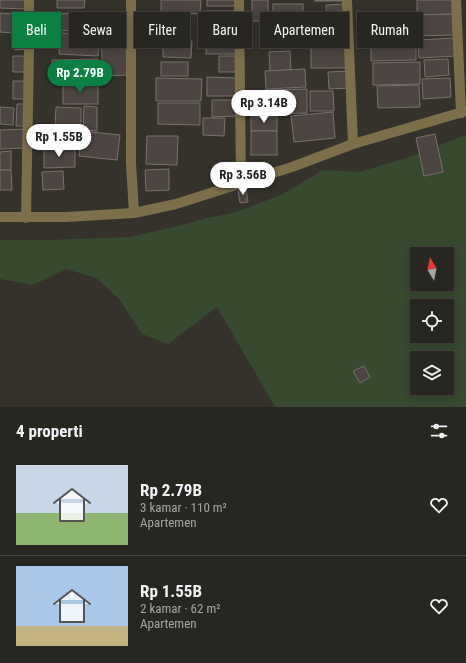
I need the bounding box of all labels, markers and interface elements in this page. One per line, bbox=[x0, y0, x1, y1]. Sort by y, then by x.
chip: Beli bbox=[12, 12, 61, 48]
chip: Sewa bbox=[69, 12, 126, 48]
chip: Filter bbox=[134, 12, 190, 48]
chip: Baru bbox=[198, 12, 252, 48]
chip: Apartemen bbox=[260, 12, 349, 48]
chip: Rumah bbox=[357, 12, 423, 48]
pin: Rp 2.79B bbox=[39, 60, 121, 94]
text: Rp 2.79B bbox=[56, 65, 104, 80]
pin: Rp 3.14B bbox=[223, 90, 305, 124]
text: Rp 3.14B bbox=[240, 95, 288, 110]
pin: Rp 1.55B bbox=[18, 124, 100, 158]
text: Rp 1.55B bbox=[35, 129, 83, 144]
pin: Rp 3.56B bbox=[202, 162, 284, 196]
text: Rp 3.56B bbox=[219, 167, 267, 182]
north arrow bbox=[410, 247, 454, 291]
map controls bbox=[410, 247, 454, 395]
button: locate bbox=[410, 299, 454, 343]
button: layers bbox=[410, 351, 454, 395]
icon: filters bbox=[428, 420, 450, 442]
text: 4 properti bbox=[16, 421, 83, 441]
text: Rp 2.79B bbox=[140, 480, 202, 500]
icon: home bbox=[48, 481, 96, 529]
icon: heart bbox=[428, 494, 450, 516]
text: 3 kamar · 110 m² bbox=[140, 500, 227, 515]
text: Apartemen bbox=[140, 515, 197, 530]
text: Rp 1.55B bbox=[140, 581, 202, 601]
icon: home bbox=[48, 582, 96, 630]
icon: heart bbox=[428, 595, 450, 617]
text: 2 kamar · 62 m² bbox=[140, 601, 221, 616]
text: Apartemen bbox=[140, 616, 197, 631]

